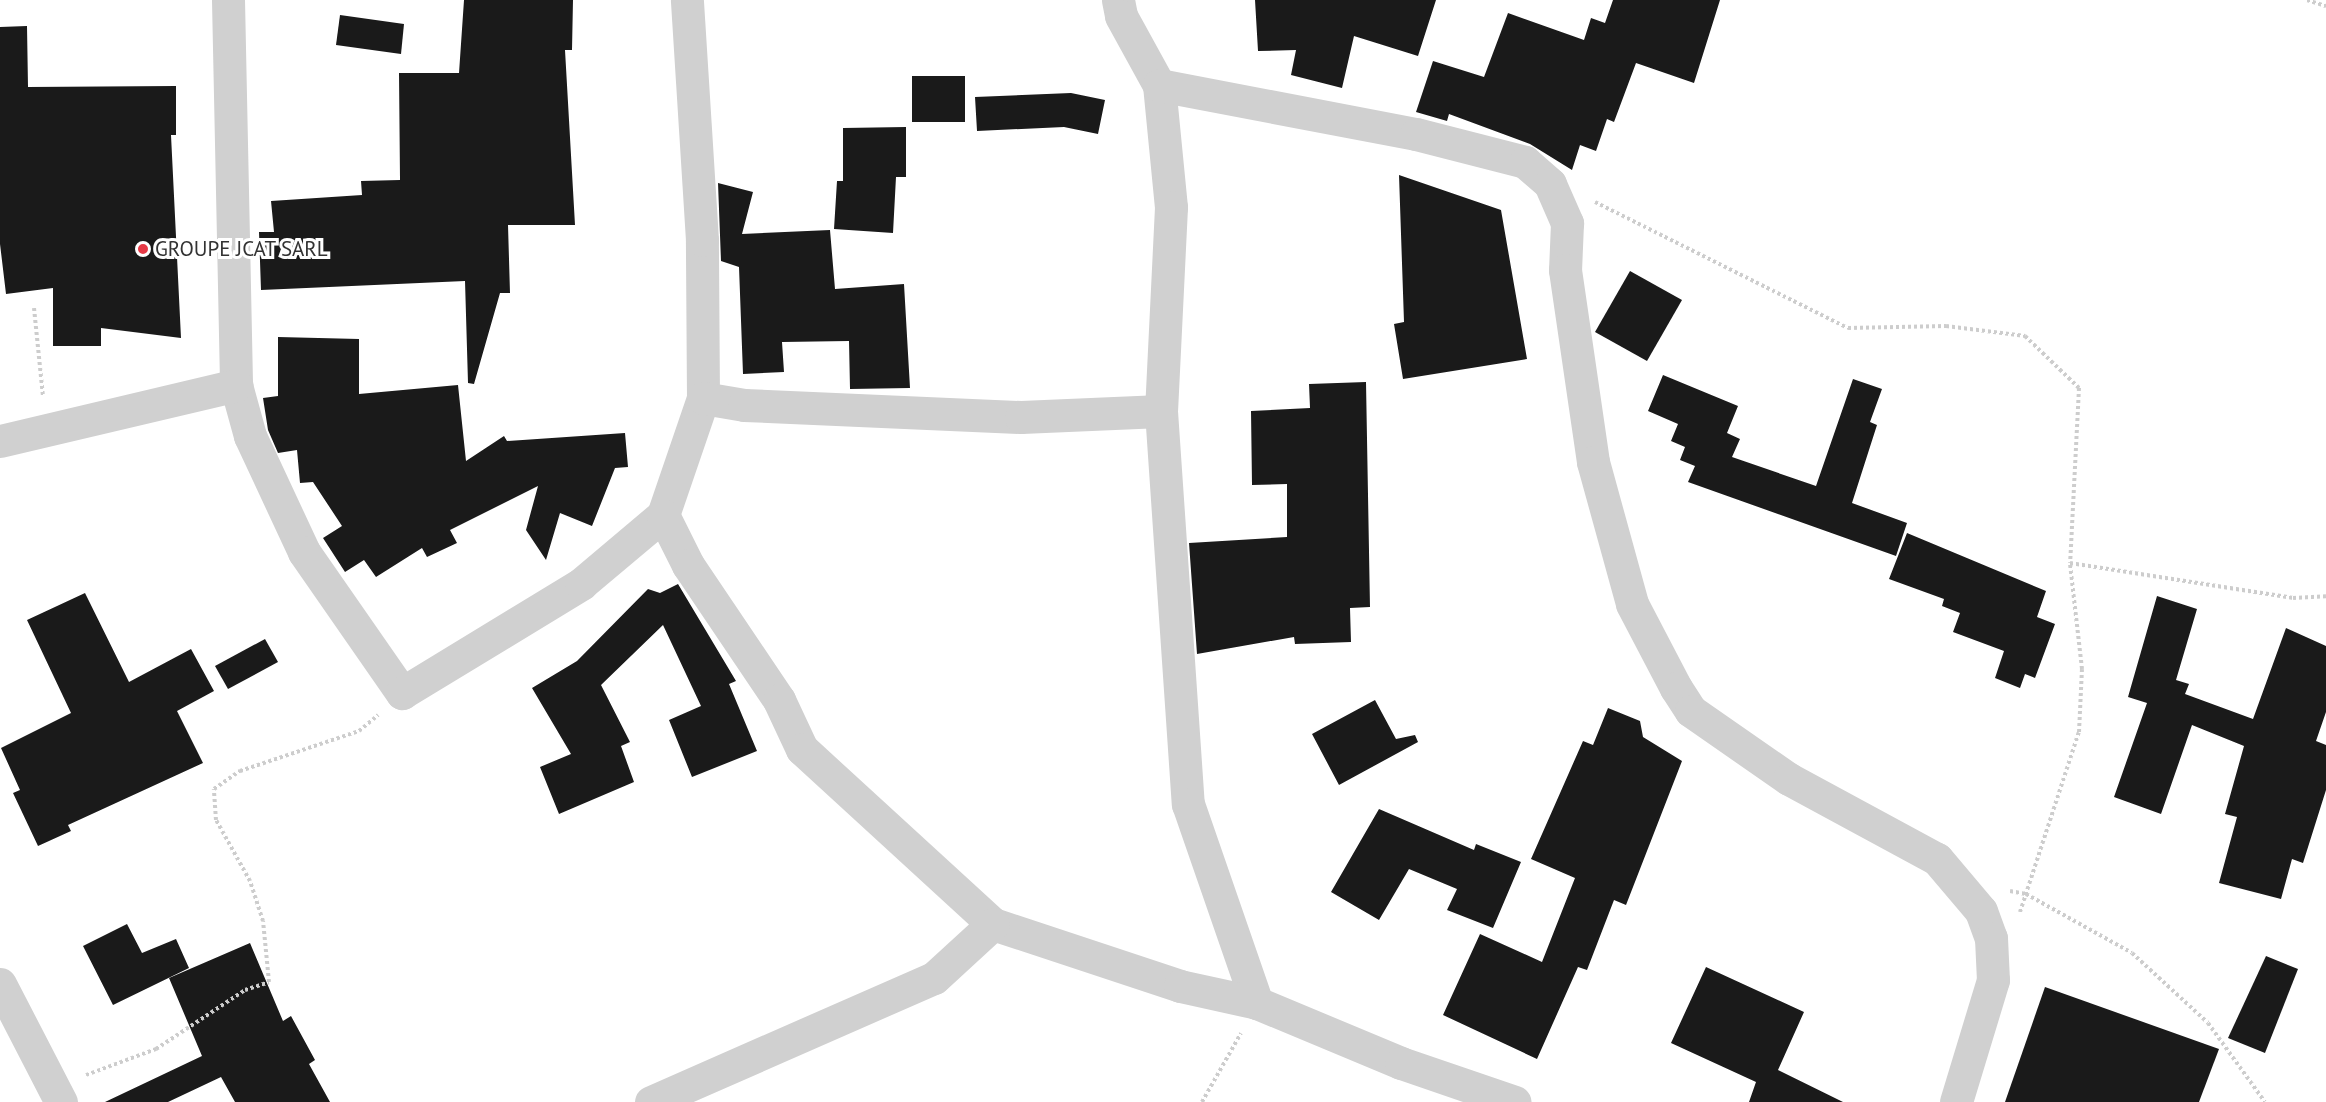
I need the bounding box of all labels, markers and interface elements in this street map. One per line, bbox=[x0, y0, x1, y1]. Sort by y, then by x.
place label: GROUPE JCAT SARL bbox=[155, 236, 329, 262]
marker: GROUPE JCAT SARL bbox=[136, 242, 150, 256]

